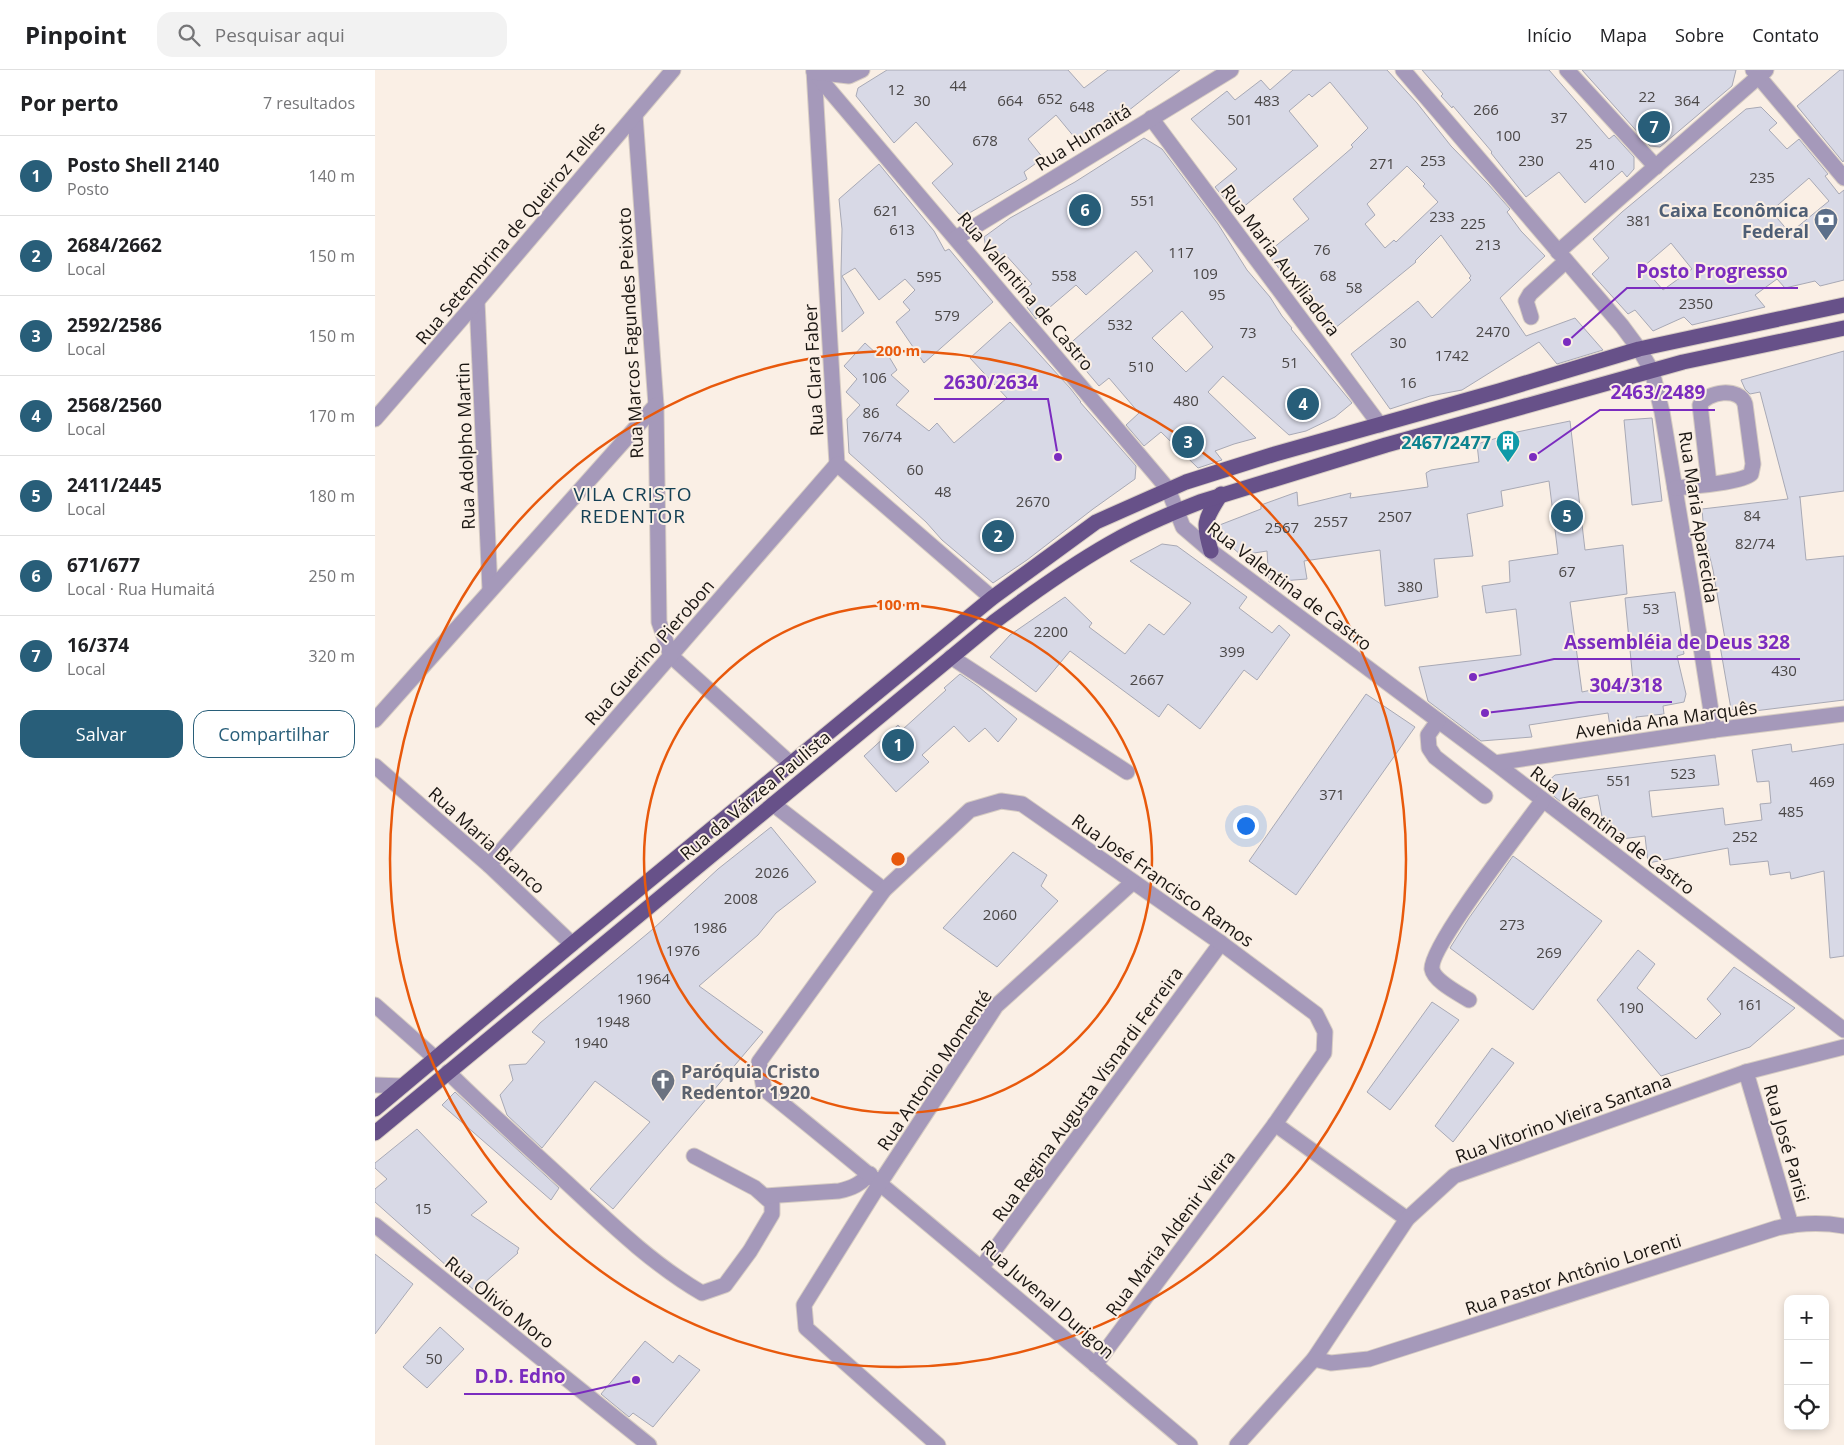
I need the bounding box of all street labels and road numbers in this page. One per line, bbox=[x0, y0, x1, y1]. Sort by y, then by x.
street label: Rua Humaitá bbox=[1031, 98, 1135, 176]
street label: Rua Setembrina de Queiroz Telles bbox=[410, 117, 610, 349]
street label: Rua Maria Auxiliadora bbox=[1216, 179, 1346, 341]
street label: Rua Marcos Fagundes Peixoto bbox=[611, 207, 649, 459]
street label: Rua Valentina de Castro bbox=[952, 207, 1100, 375]
street label: Rua Clara Faber bbox=[798, 303, 828, 437]
street label: Rua Adolpho Martin bbox=[450, 362, 480, 530]
street label: Rua Maria Aparecida bbox=[1674, 429, 1724, 605]
street label: Rua Valentina de Castro bbox=[1203, 516, 1377, 656]
street label: Rua Guerino Pierobon bbox=[579, 574, 719, 730]
street label: Avenida Ana Marquês bbox=[1574, 694, 1758, 744]
street label: Rua da Várzea Paulista bbox=[675, 725, 835, 865]
street label: Rua Valentina de Castro bbox=[1526, 760, 1700, 900]
street label: Rua Maria Branco bbox=[424, 781, 550, 899]
street label: Rua José Francisco Ramos bbox=[1067, 808, 1259, 952]
street label: Rua Regina Augusta Visnardi Ferreira bbox=[986, 962, 1188, 1226]
street label: Rua Antonio Momenté bbox=[871, 985, 997, 1155]
street label: Rua Vitorino Vieira Santana bbox=[1452, 1068, 1674, 1168]
street label: Rua José Parisi bbox=[1759, 1081, 1815, 1205]
street label: Rua Maria Aldenir Vieira bbox=[1100, 1145, 1240, 1321]
street label: Rua Pastor Antônio Lorenti bbox=[1462, 1228, 1684, 1320]
street label: Rua Juvenal Durigon bbox=[976, 1234, 1120, 1364]
street label: Rua Olivio Moro bbox=[440, 1250, 560, 1354]

